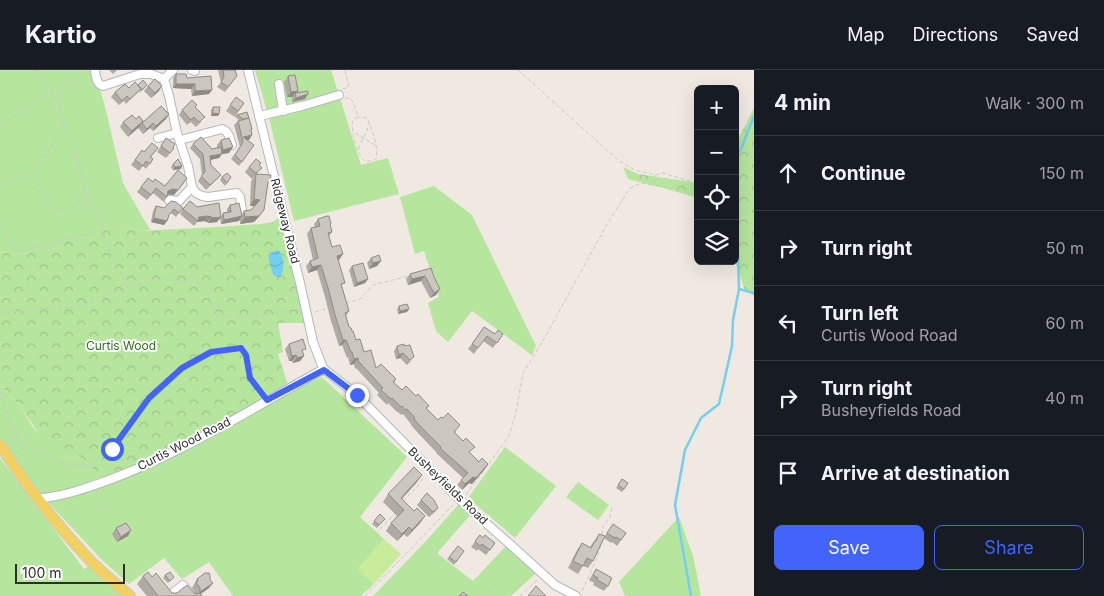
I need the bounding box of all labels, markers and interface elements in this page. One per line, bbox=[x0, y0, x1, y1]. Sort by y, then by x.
text: Kartio bbox=[25, 20, 96, 49]
text: Map bbox=[847, 24, 885, 45]
text: Directions bbox=[913, 24, 998, 45]
text: Saved bbox=[1026, 24, 1079, 45]
map controls bbox=[694, 85, 739, 265]
button: + bbox=[694, 85, 739, 130]
text: 4 min bbox=[774, 90, 831, 115]
text: Walk · 300 m bbox=[985, 93, 1084, 113]
button: − bbox=[694, 130, 739, 175]
icon: ahead bbox=[774, 159, 802, 187]
text: Continue bbox=[821, 162, 906, 185]
text: 150 m bbox=[1039, 163, 1084, 183]
button: locate bbox=[694, 175, 739, 220]
street label: Ridgeway Road bbox=[268, 177, 303, 265]
button: layers bbox=[694, 220, 739, 265]
icon: right bbox=[774, 234, 802, 262]
text: Turn right bbox=[821, 237, 912, 260]
text: 50 m bbox=[1046, 238, 1084, 258]
text: Turn left bbox=[821, 302, 899, 325]
icon: left bbox=[774, 309, 802, 337]
text: 60 m bbox=[1045, 313, 1084, 333]
text: Curtis Wood Road bbox=[821, 325, 958, 345]
park label: Curtis Wood bbox=[86, 338, 156, 353]
text: Turn right bbox=[821, 377, 912, 400]
route end bbox=[346, 384, 369, 407]
icon: right bbox=[774, 384, 802, 412]
text: 40 m bbox=[1045, 388, 1084, 408]
text: Busheyfields Road bbox=[821, 400, 961, 420]
street label: Curtis Wood Road bbox=[135, 414, 233, 473]
route start bbox=[101, 438, 124, 461]
street label: Busheyfields Road bbox=[405, 444, 491, 528]
icon: arrive bbox=[774, 459, 802, 487]
text: Arrive at destination bbox=[821, 462, 1010, 485]
button: Save bbox=[774, 525, 924, 570]
button: Share bbox=[934, 525, 1084, 570]
scale bar bbox=[15, 561, 125, 584]
text: 100 m bbox=[22, 564, 62, 581]

